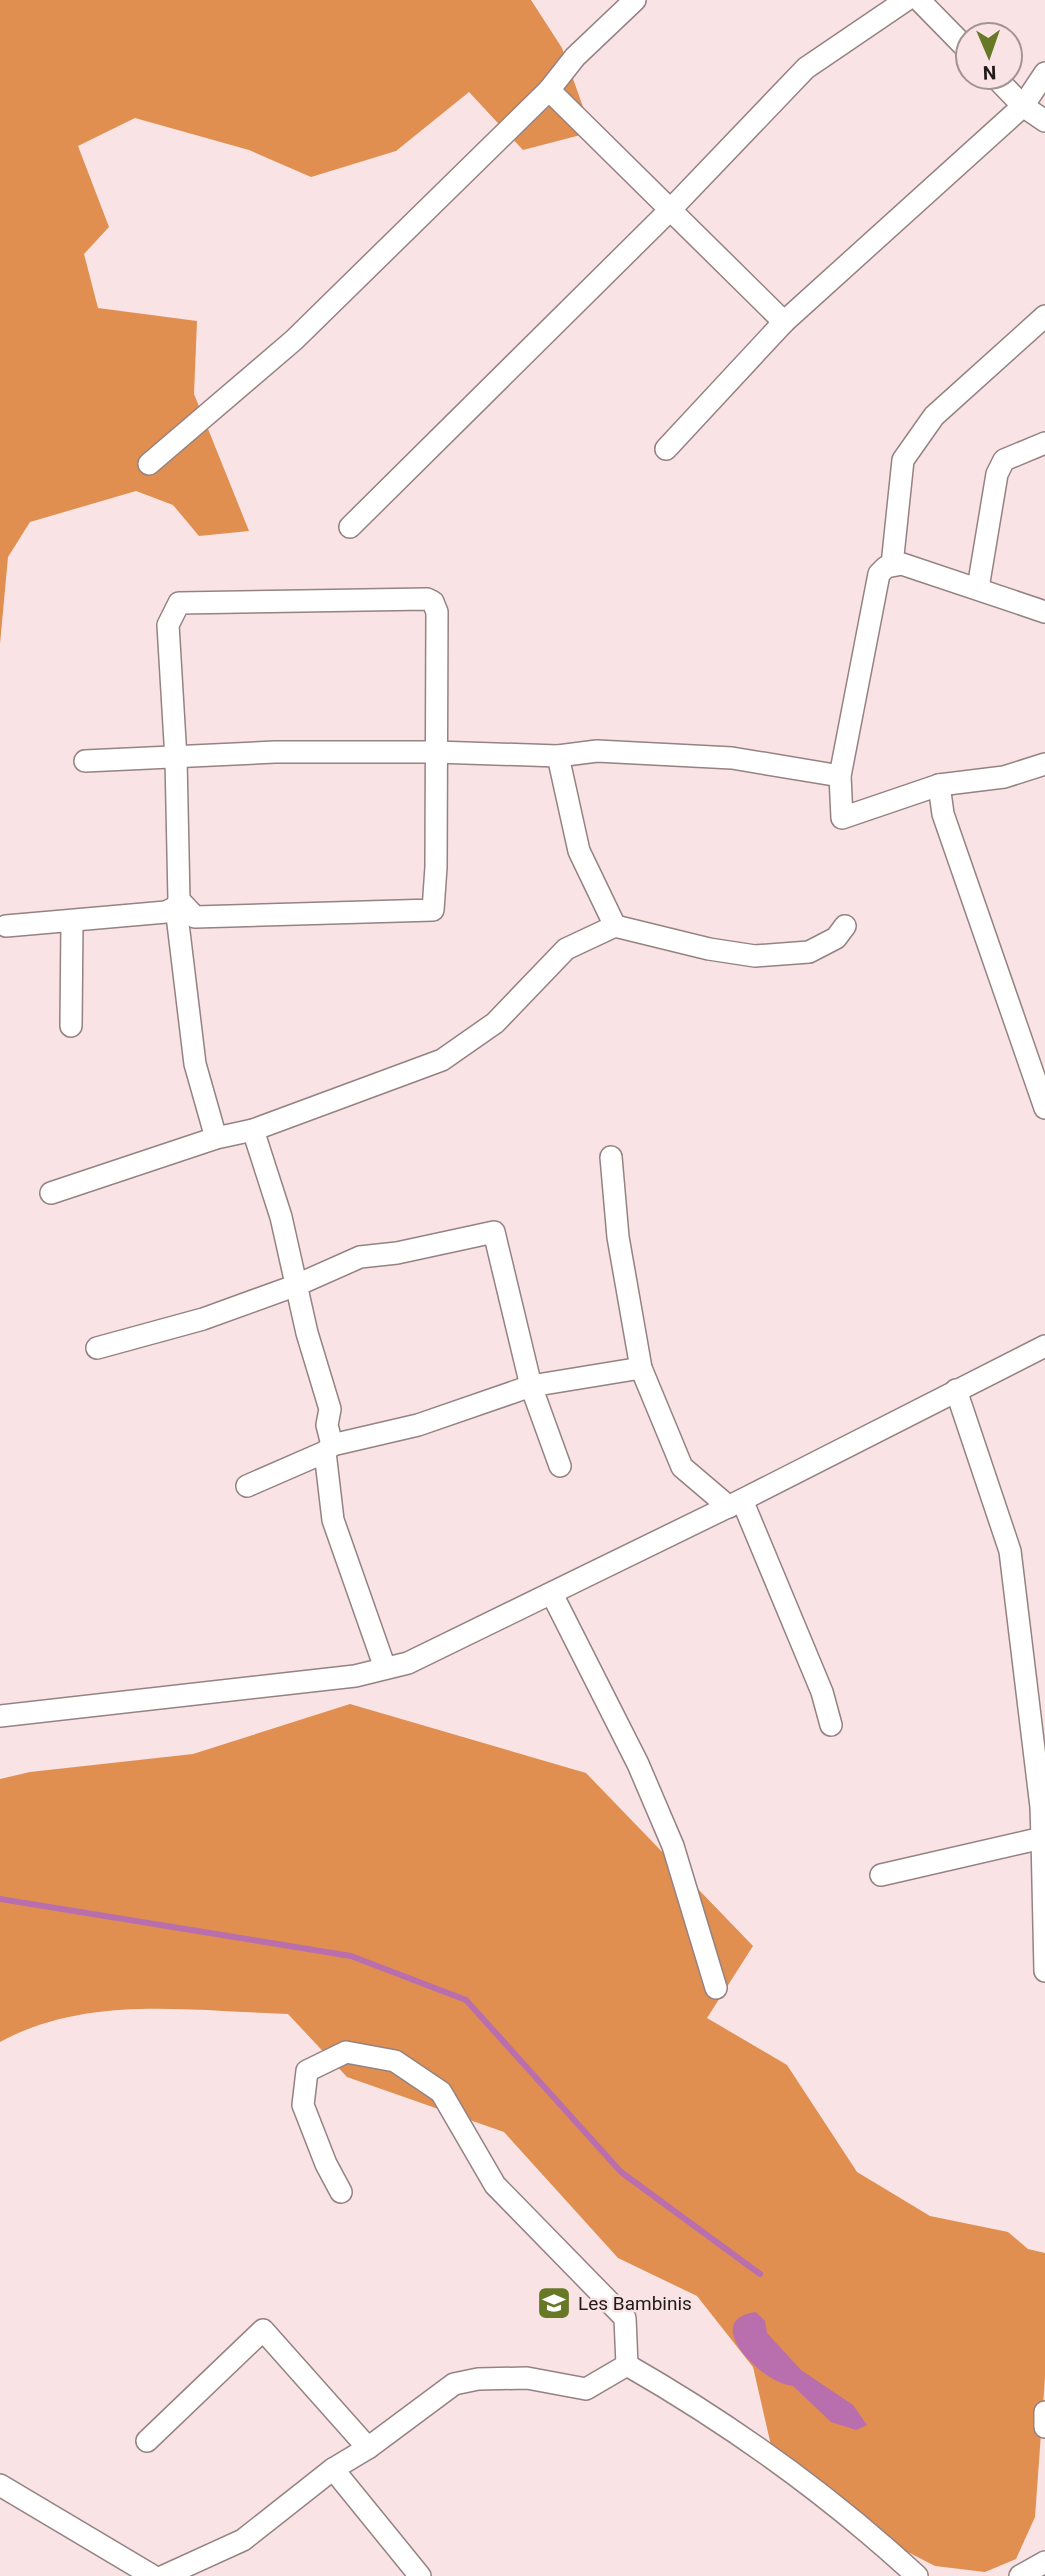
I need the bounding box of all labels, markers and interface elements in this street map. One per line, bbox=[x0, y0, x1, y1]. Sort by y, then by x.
north arrow bbox=[954, 21, 1024, 91]
text: N bbox=[982, 61, 997, 84]
school or university icon: Les Bambinis bbox=[535, 2284, 573, 2322]
place label: Les Bambinis bbox=[578, 2292, 692, 2315]

